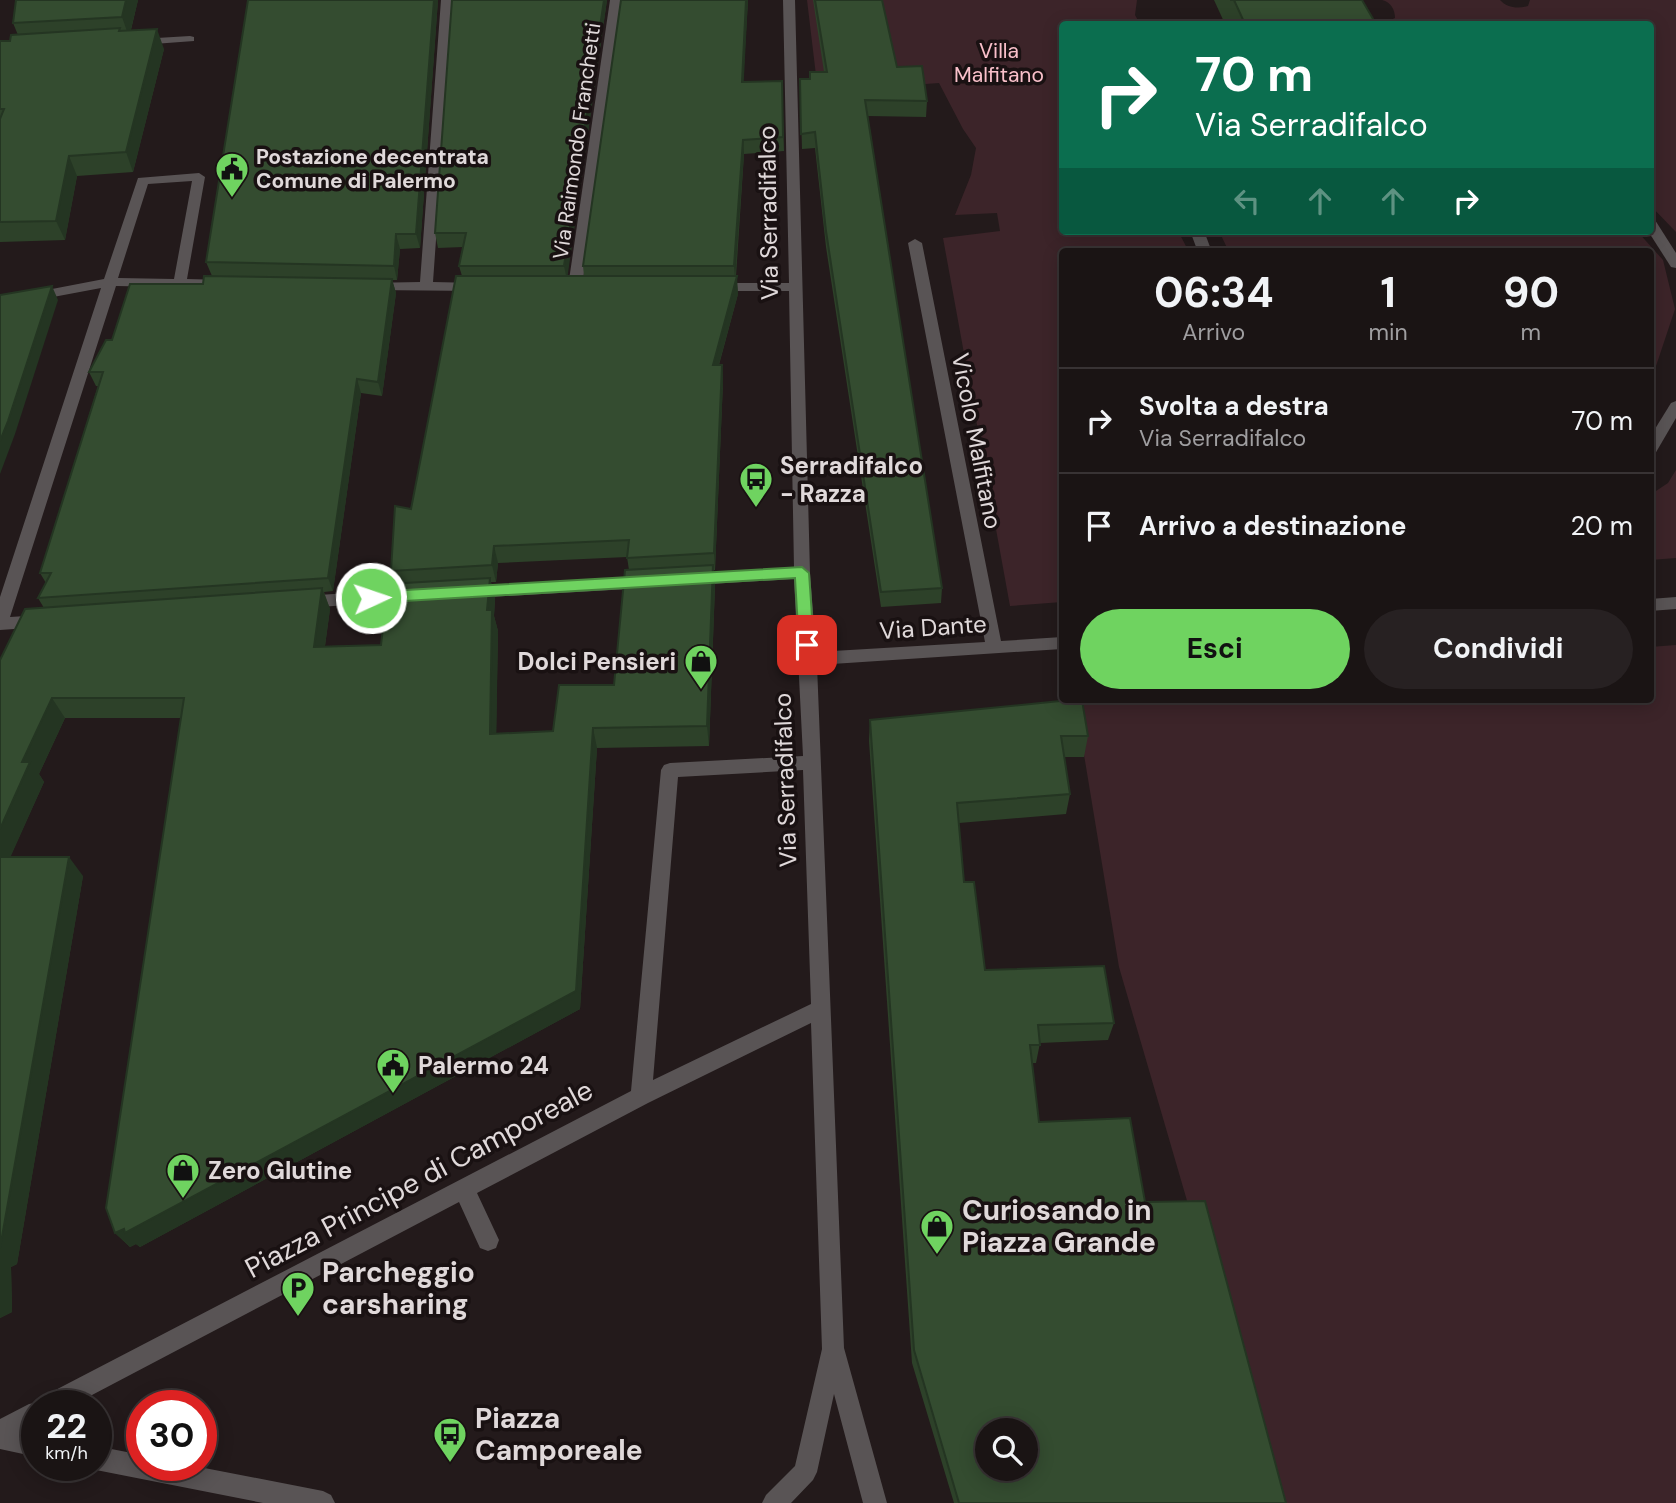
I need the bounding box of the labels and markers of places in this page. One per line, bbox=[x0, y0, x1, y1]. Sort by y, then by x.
place label: Postazione decentrata Comune di Palermo bbox=[256, 143, 489, 195]
public building icon: Postazione decentrata Comune di Palermo bbox=[213, 150, 251, 199]
place label: Serradifalco - Razza bbox=[780, 450, 923, 509]
bus stop icon: Serradifalco - Razza bbox=[737, 460, 775, 509]
pin bbox=[777, 615, 837, 675]
shop icon: Dolci Pensieri bbox=[682, 642, 720, 691]
place label: Dolci Pensieri bbox=[518, 646, 676, 677]
public building icon: Palermo 24 bbox=[374, 1046, 412, 1095]
place label: Palermo 24 bbox=[418, 1050, 549, 1081]
shop icon: Zero Glutine bbox=[164, 1151, 202, 1200]
place label: Zero Glutine bbox=[208, 1155, 352, 1186]
place label: Curiosando in Piazza Grande bbox=[962, 1192, 1156, 1261]
shop icon: Curiosando in Piazza Grande bbox=[918, 1207, 956, 1256]
place label: Parcheggio carsharing bbox=[322, 1254, 475, 1323]
parking icon: Parcheggio carsharing bbox=[279, 1269, 317, 1318]
place label: Piazza Camporeale bbox=[475, 1400, 643, 1469]
bus stop icon: Piazza Camporeale bbox=[431, 1415, 469, 1464]

